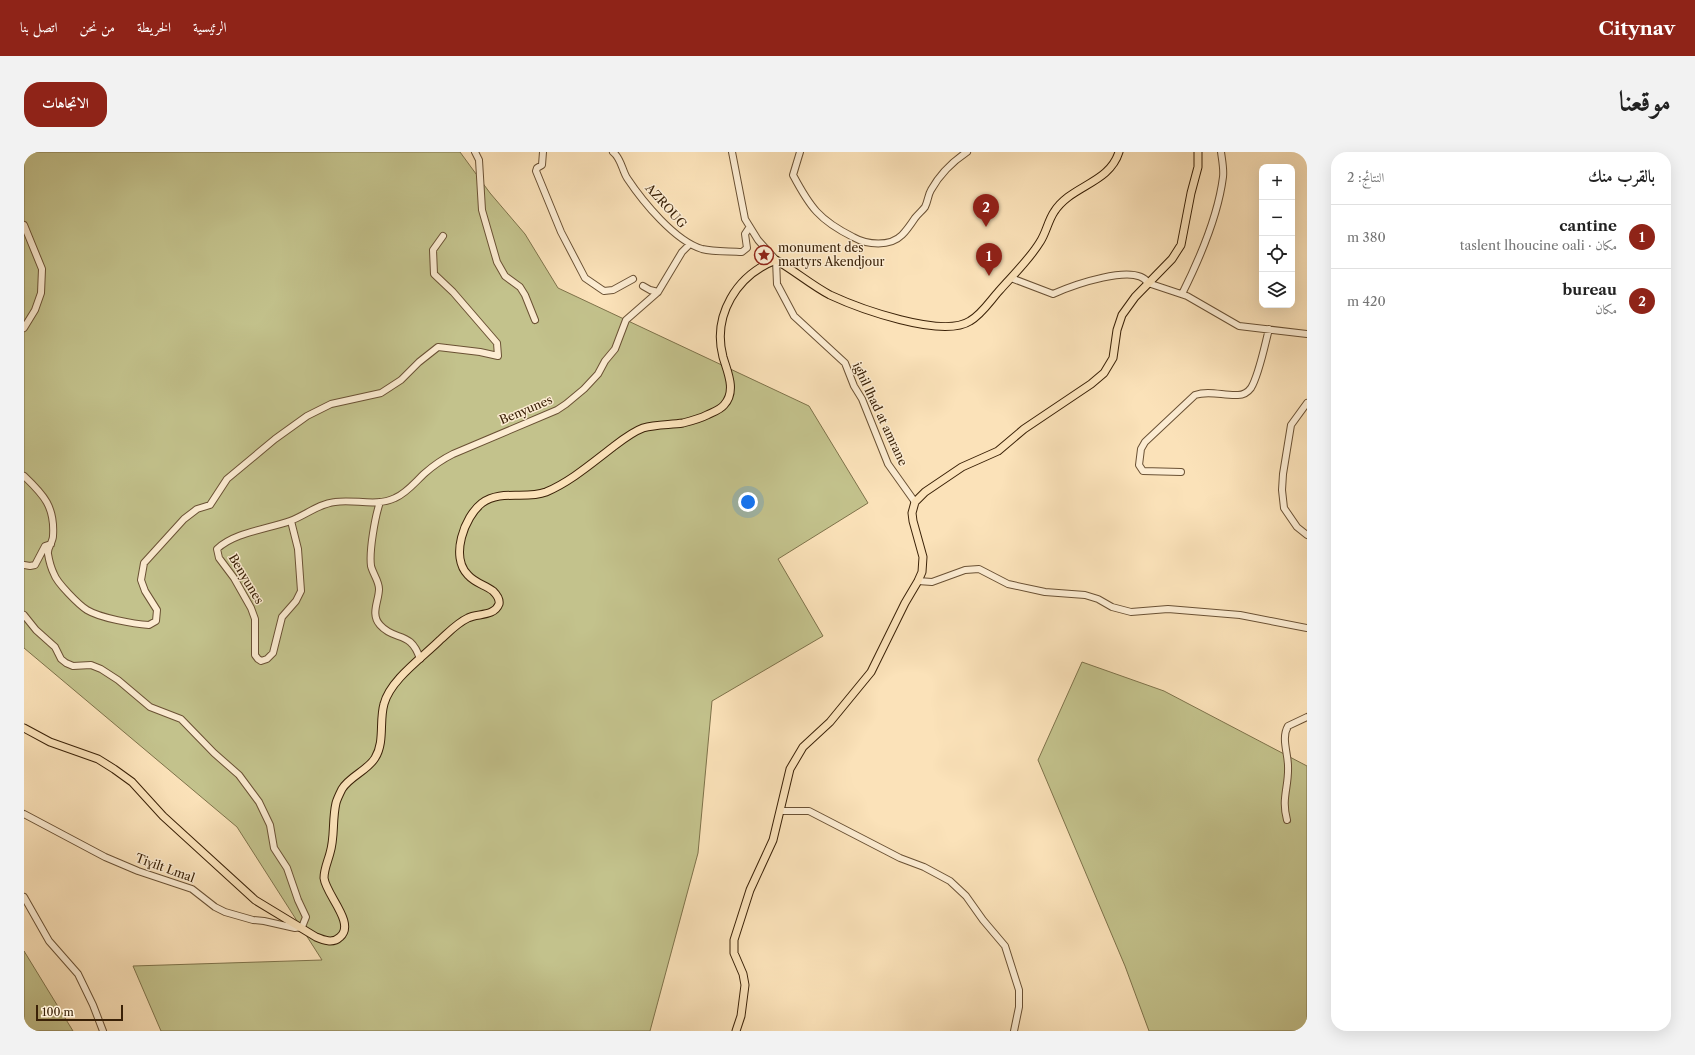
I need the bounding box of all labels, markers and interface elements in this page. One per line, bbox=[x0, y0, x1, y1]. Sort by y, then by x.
text: Citynav bbox=[1598, 17, 1675, 40]
text: اتصل بنا bbox=[20, 18, 58, 36]
text: من نحن bbox=[80, 18, 115, 36]
text: الخريطة bbox=[137, 18, 171, 36]
text: الرئيسية bbox=[193, 18, 227, 36]
button: الاتجاهات bbox=[24, 82, 107, 127]
text: موقعنا bbox=[1619, 84, 1671, 118]
map controls bbox=[1259, 164, 1295, 308]
button: + bbox=[1259, 164, 1295, 200]
text: بالقرب منك bbox=[1588, 166, 1655, 186]
text: النتائج: 2 bbox=[1347, 169, 1384, 185]
street label: AZROUG bbox=[642, 180, 690, 231]
pin: 2 bbox=[973, 194, 999, 227]
button: − bbox=[1259, 200, 1295, 236]
text: cantine bbox=[1559, 216, 1617, 235]
text: 380 m bbox=[1347, 229, 1386, 245]
text: 1 bbox=[1639, 229, 1645, 245]
button: locate bbox=[1259, 236, 1295, 272]
text: مكان · taslent lhoucine oali bbox=[1460, 237, 1617, 253]
place label: monument des martyrs Akendjour bbox=[778, 240, 885, 269]
pin: 1 bbox=[976, 243, 1002, 276]
place icon: monument des martyrs Akendjour bbox=[753, 244, 775, 266]
button: layers bbox=[1259, 272, 1295, 308]
text: bureau bbox=[1563, 280, 1617, 299]
text: 420 m bbox=[1347, 293, 1386, 309]
text: 2 bbox=[1638, 293, 1646, 309]
text: مكان bbox=[1595, 301, 1617, 317]
street label: ighil lhad at amrane bbox=[850, 360, 911, 468]
street label: Benyunes bbox=[497, 392, 554, 427]
your location bbox=[738, 492, 758, 512]
street label: Benyunes bbox=[226, 551, 267, 607]
street label: Tiɣilt Lmal bbox=[133, 850, 197, 885]
scale bar bbox=[36, 1003, 123, 1022]
text: 100 m bbox=[42, 1005, 74, 1019]

